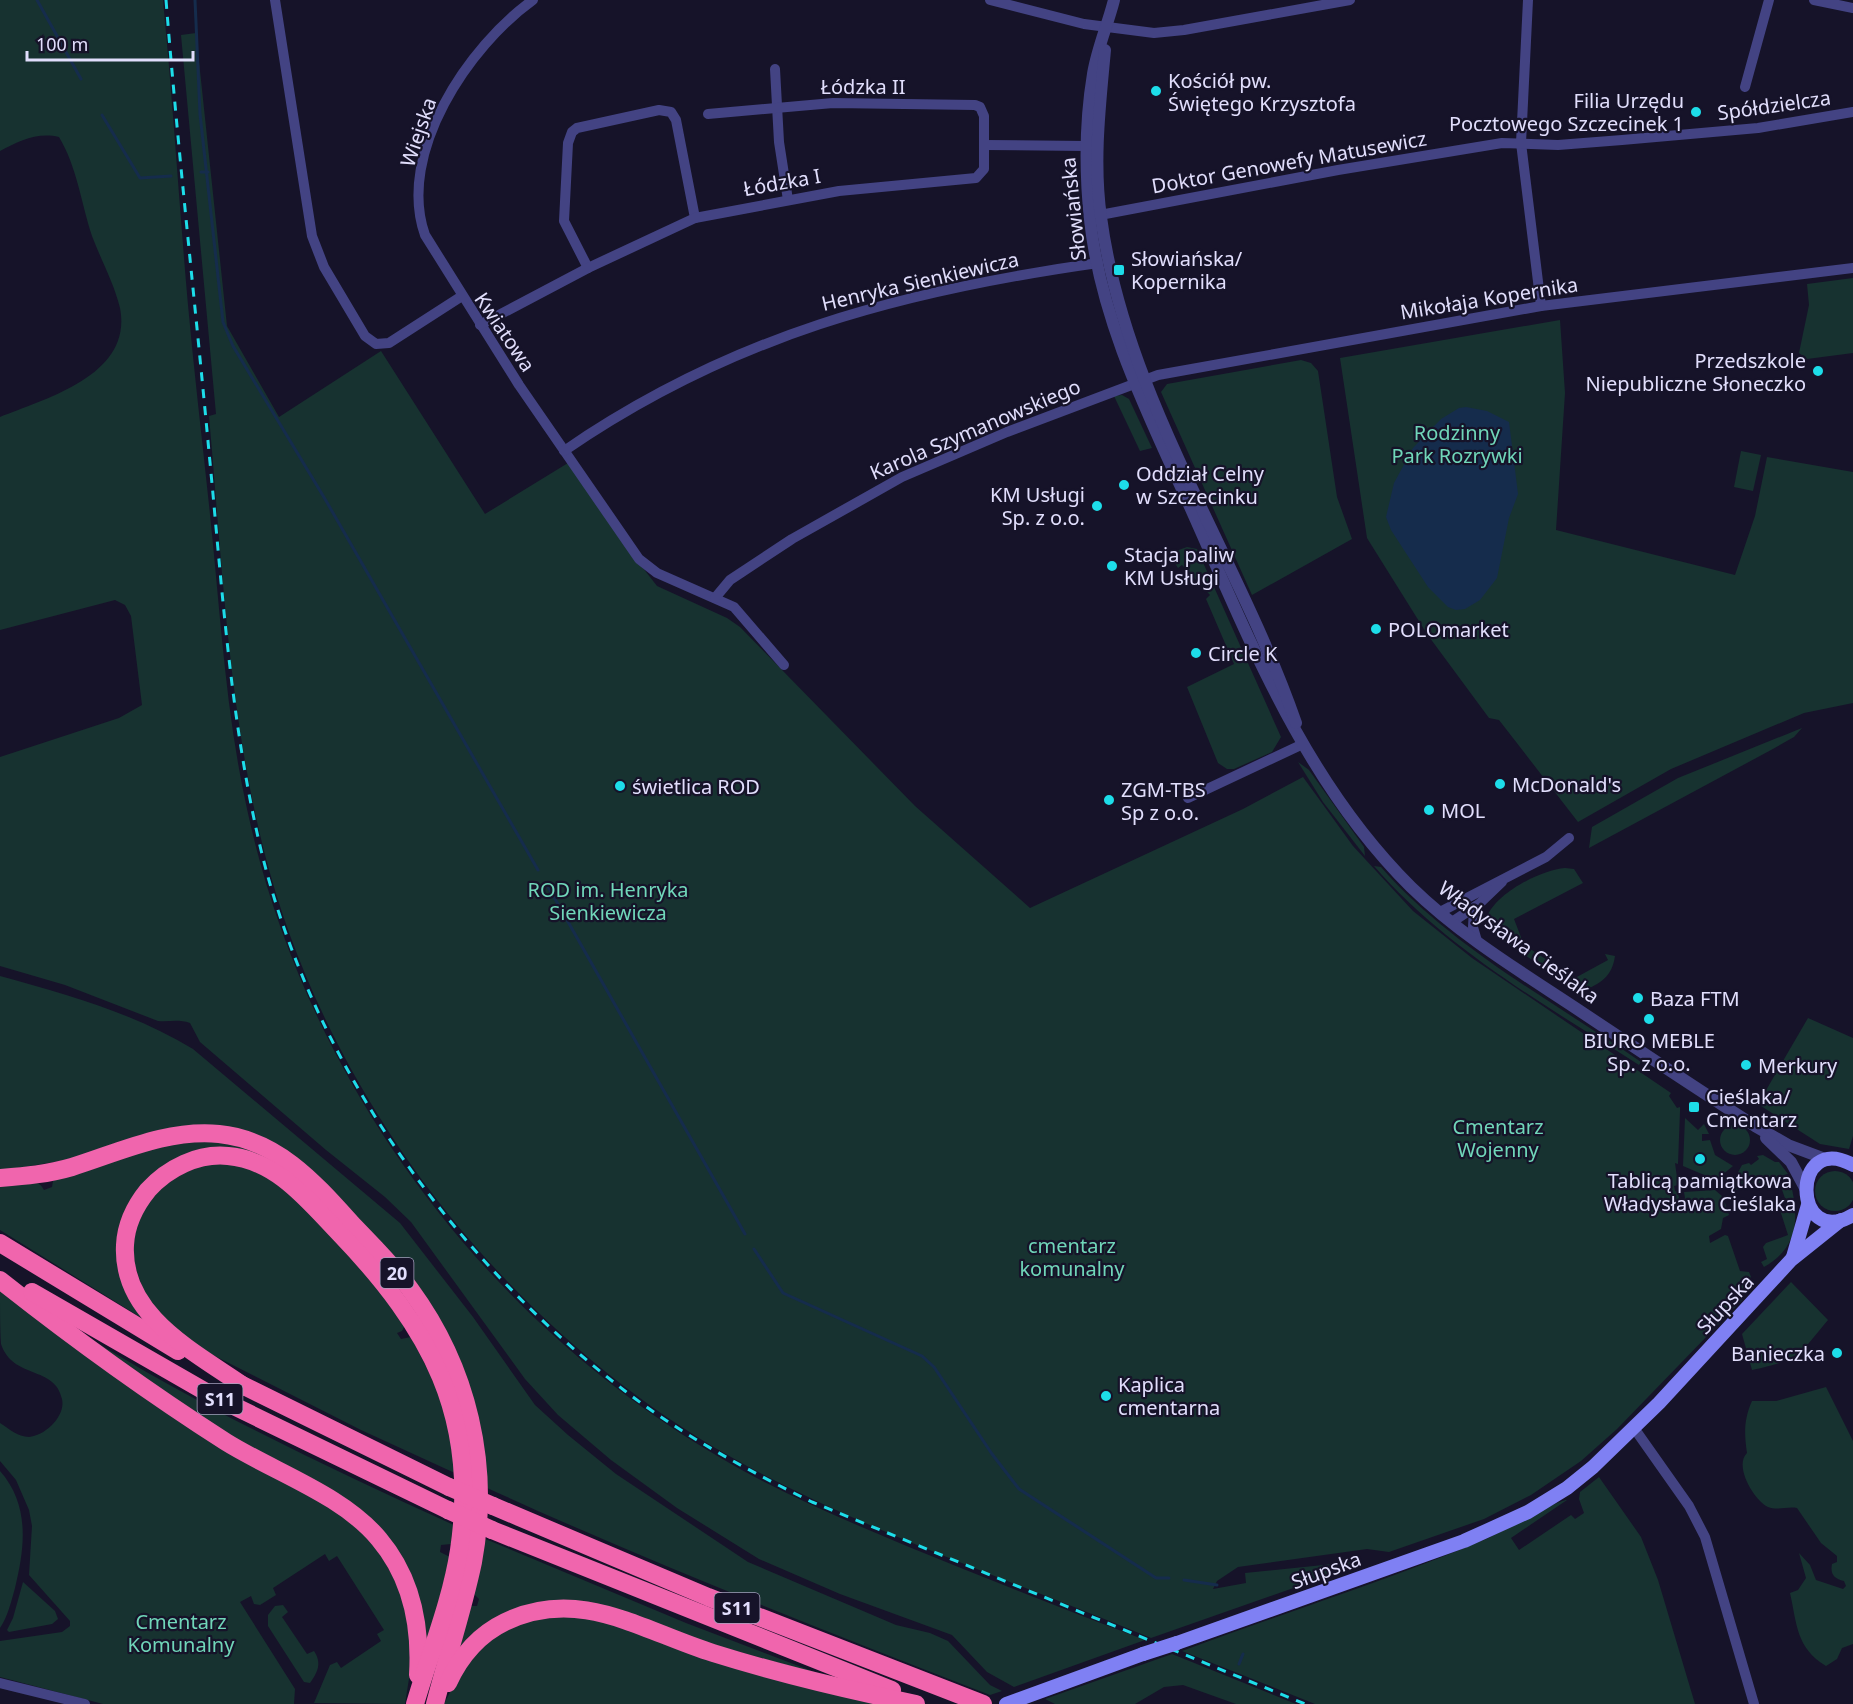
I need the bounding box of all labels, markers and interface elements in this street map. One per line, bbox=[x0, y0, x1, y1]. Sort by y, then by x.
scale bar bbox=[27, 24, 194, 62]
text: 100 m bbox=[36, 32, 88, 56]
place label: Kościół pw. Świętego Krzysztofa bbox=[1168, 67, 1356, 117]
street label: Łódzka II bbox=[821, 73, 905, 100]
marker: Kościół pw. Świętego Krzysztofa bbox=[1149, 84, 1163, 98]
street label: Spółdzielcza bbox=[1716, 84, 1832, 126]
place label: Filia Urzędu Pocztowego Szczecinek 1 bbox=[1449, 87, 1684, 137]
street label: Wiejska bbox=[394, 94, 442, 170]
marker: Filia Urzędu Pocztowego Szczecinek 1 bbox=[1689, 105, 1703, 119]
street label: Doktor Genowefy Matusewicz bbox=[1149, 125, 1429, 199]
street label: Słowiańska bbox=[1054, 156, 1092, 262]
street label: Łódzka I bbox=[741, 162, 823, 202]
street label: Henryka Sienkiewicza bbox=[819, 245, 1021, 317]
place label: Słowiańska/ Kopernika bbox=[1131, 245, 1243, 295]
marker: Słowiańska/ Kopernika bbox=[1112, 263, 1126, 277]
street label: Mikołaja Kopernika bbox=[1398, 271, 1580, 325]
street label: Kwiatowa bbox=[469, 287, 541, 377]
place label: Przedszkole Niepubliczne Słoneczko bbox=[1586, 347, 1806, 397]
marker: Przedszkole Niepubliczne Słoneczko bbox=[1811, 364, 1825, 378]
street label: Karola Szymanowskiego bbox=[865, 372, 1085, 486]
park label: Rodzinny Park Rozrywki bbox=[1391, 419, 1523, 469]
place label: Oddział Celny w Szczecinku bbox=[1136, 460, 1265, 510]
marker: Oddział Celny w Szczecinku bbox=[1117, 478, 1131, 492]
place label: KM Usługi Sp. z o.o. bbox=[990, 481, 1085, 531]
marker: KM Usługi Sp. z o.o. bbox=[1090, 499, 1104, 513]
place label: Stacja paliw KM Usługi bbox=[1124, 541, 1234, 591]
marker: Stacja paliw KM Usługi bbox=[1105, 559, 1119, 573]
place label: POLOmarket bbox=[1388, 616, 1509, 643]
marker: POLOmarket bbox=[1369, 622, 1383, 636]
place label: Circle K bbox=[1208, 640, 1278, 667]
marker: Circle K bbox=[1189, 646, 1203, 660]
place label: McDonald's bbox=[1512, 771, 1621, 798]
place label: świetlica ROD bbox=[632, 773, 760, 800]
place label: ZGM-TBS Sp z o.o. bbox=[1121, 776, 1206, 826]
marker: McDonald's bbox=[1493, 777, 1507, 791]
marker: świetlica ROD bbox=[613, 779, 627, 793]
marker: ZGM-TBS Sp z o.o. bbox=[1102, 793, 1116, 807]
place label: MOL bbox=[1441, 797, 1485, 824]
marker: MOL bbox=[1422, 803, 1436, 817]
street label: Władysława Cieślaka bbox=[1433, 874, 1605, 1010]
park label: ROD im. Henryka Sienkiewicza bbox=[527, 876, 689, 926]
place label: Baza FTM bbox=[1650, 985, 1740, 1012]
marker: Baza FTM bbox=[1631, 991, 1645, 1005]
marker: BIURO MEBLE Sp. z o.o. bbox=[1642, 1012, 1656, 1026]
place label: BIURO MEBLE Sp. z o.o. bbox=[1583, 1027, 1715, 1077]
place label: Merkury bbox=[1758, 1052, 1838, 1079]
marker: Merkury bbox=[1739, 1058, 1753, 1072]
place label: Cieślaka/ Cmentarz bbox=[1706, 1083, 1797, 1133]
marker: Cieślaka/ Cmentarz bbox=[1687, 1100, 1701, 1114]
park label: Cmentarz Wojenny bbox=[1452, 1113, 1544, 1163]
marker: Tablicą pamiątkowa Władysława Cieślaka bbox=[1693, 1152, 1707, 1166]
place label: Tablicą pamiątkowa Władysława Cieślaka bbox=[1604, 1167, 1796, 1217]
park label: cmentarz komunalny bbox=[1019, 1232, 1125, 1282]
road number: 20 bbox=[380, 1258, 414, 1288]
street label: Słupska bbox=[1690, 1268, 1760, 1340]
place label: Banieczka bbox=[1731, 1340, 1825, 1367]
marker: Banieczka bbox=[1830, 1346, 1844, 1360]
place label: Kaplica cmentarna bbox=[1118, 1371, 1220, 1421]
road number: S11 bbox=[198, 1384, 242, 1414]
marker: Kaplica cmentarna bbox=[1099, 1389, 1113, 1403]
street label: Słupska bbox=[1287, 1545, 1365, 1595]
road number: S11 bbox=[714, 1593, 760, 1623]
park label: Cmentarz Komunalny bbox=[128, 1608, 235, 1658]

